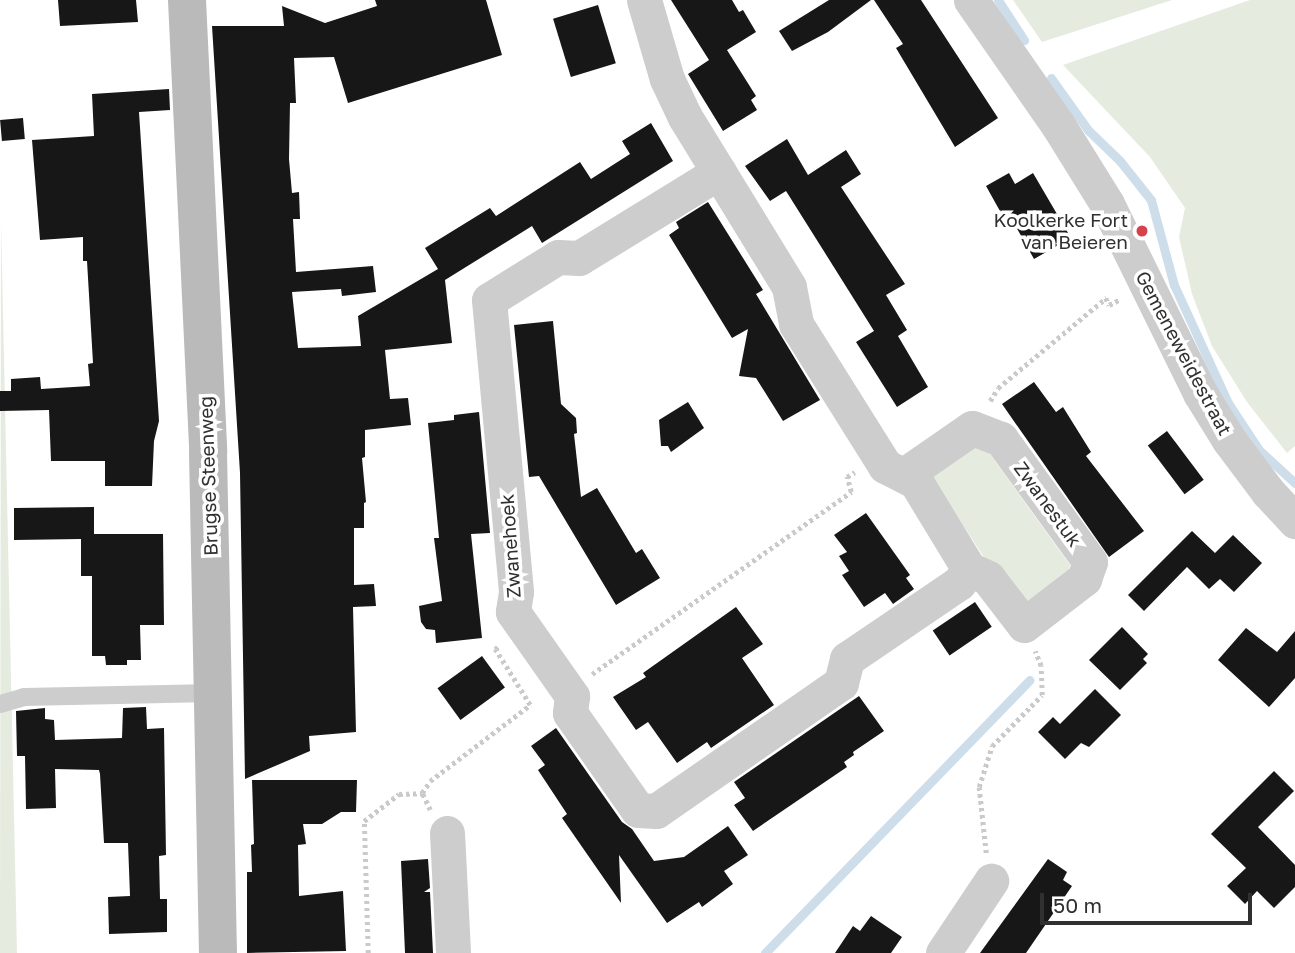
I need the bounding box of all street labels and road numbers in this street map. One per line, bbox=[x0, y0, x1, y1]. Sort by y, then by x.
street label: Gemeneweidestraat bbox=[1131, 267, 1237, 439]
street label: Brugse Steenweg bbox=[194, 396, 222, 556]
street label: Zwanestuk bbox=[1010, 457, 1086, 551]
street label: Zwanehoek bbox=[495, 493, 525, 599]

